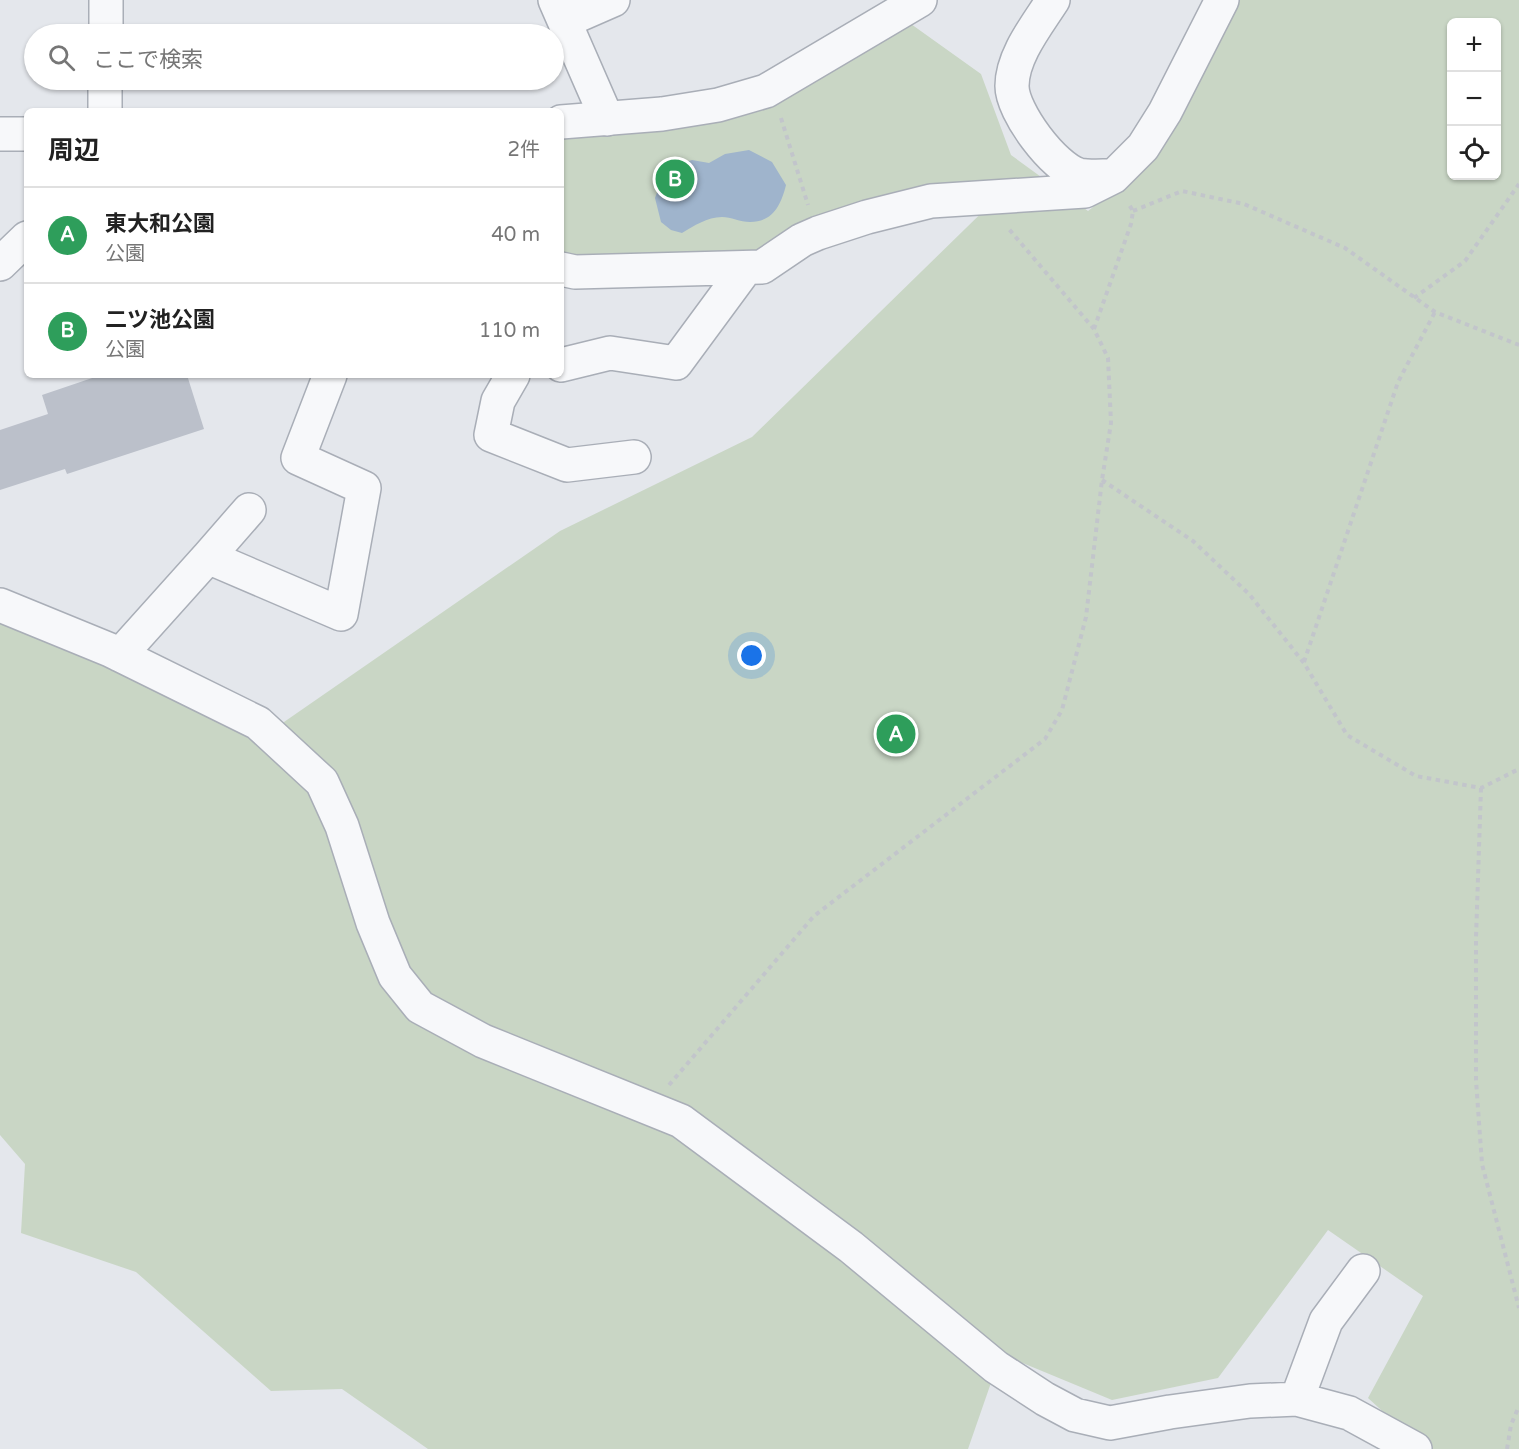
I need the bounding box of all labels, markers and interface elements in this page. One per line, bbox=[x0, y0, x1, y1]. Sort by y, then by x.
map controls bbox=[1447, 18, 1501, 180]
button: + bbox=[1447, 18, 1501, 72]
search box bbox=[24, 24, 564, 90]
icon: search bbox=[45, 41, 78, 74]
text: ここで検索 bbox=[93, 47, 203, 73]
button: − bbox=[1447, 72, 1501, 126]
button: locate bbox=[1447, 126, 1501, 180]
text: 周辺 bbox=[48, 135, 100, 166]
text: 2件 bbox=[507, 138, 540, 162]
pin: B bbox=[656, 156, 694, 201]
text: 東大和公園 bbox=[105, 211, 215, 237]
text: A bbox=[60, 223, 75, 247]
text: 40 m bbox=[491, 223, 540, 247]
text: 公園 bbox=[105, 242, 145, 266]
text: 二ツ池公園 bbox=[105, 307, 215, 333]
text: B bbox=[61, 319, 74, 343]
text: 110 m bbox=[479, 319, 540, 343]
text: 公園 bbox=[105, 338, 145, 362]
your location bbox=[737, 641, 766, 670]
pin: A bbox=[876, 712, 916, 756]

